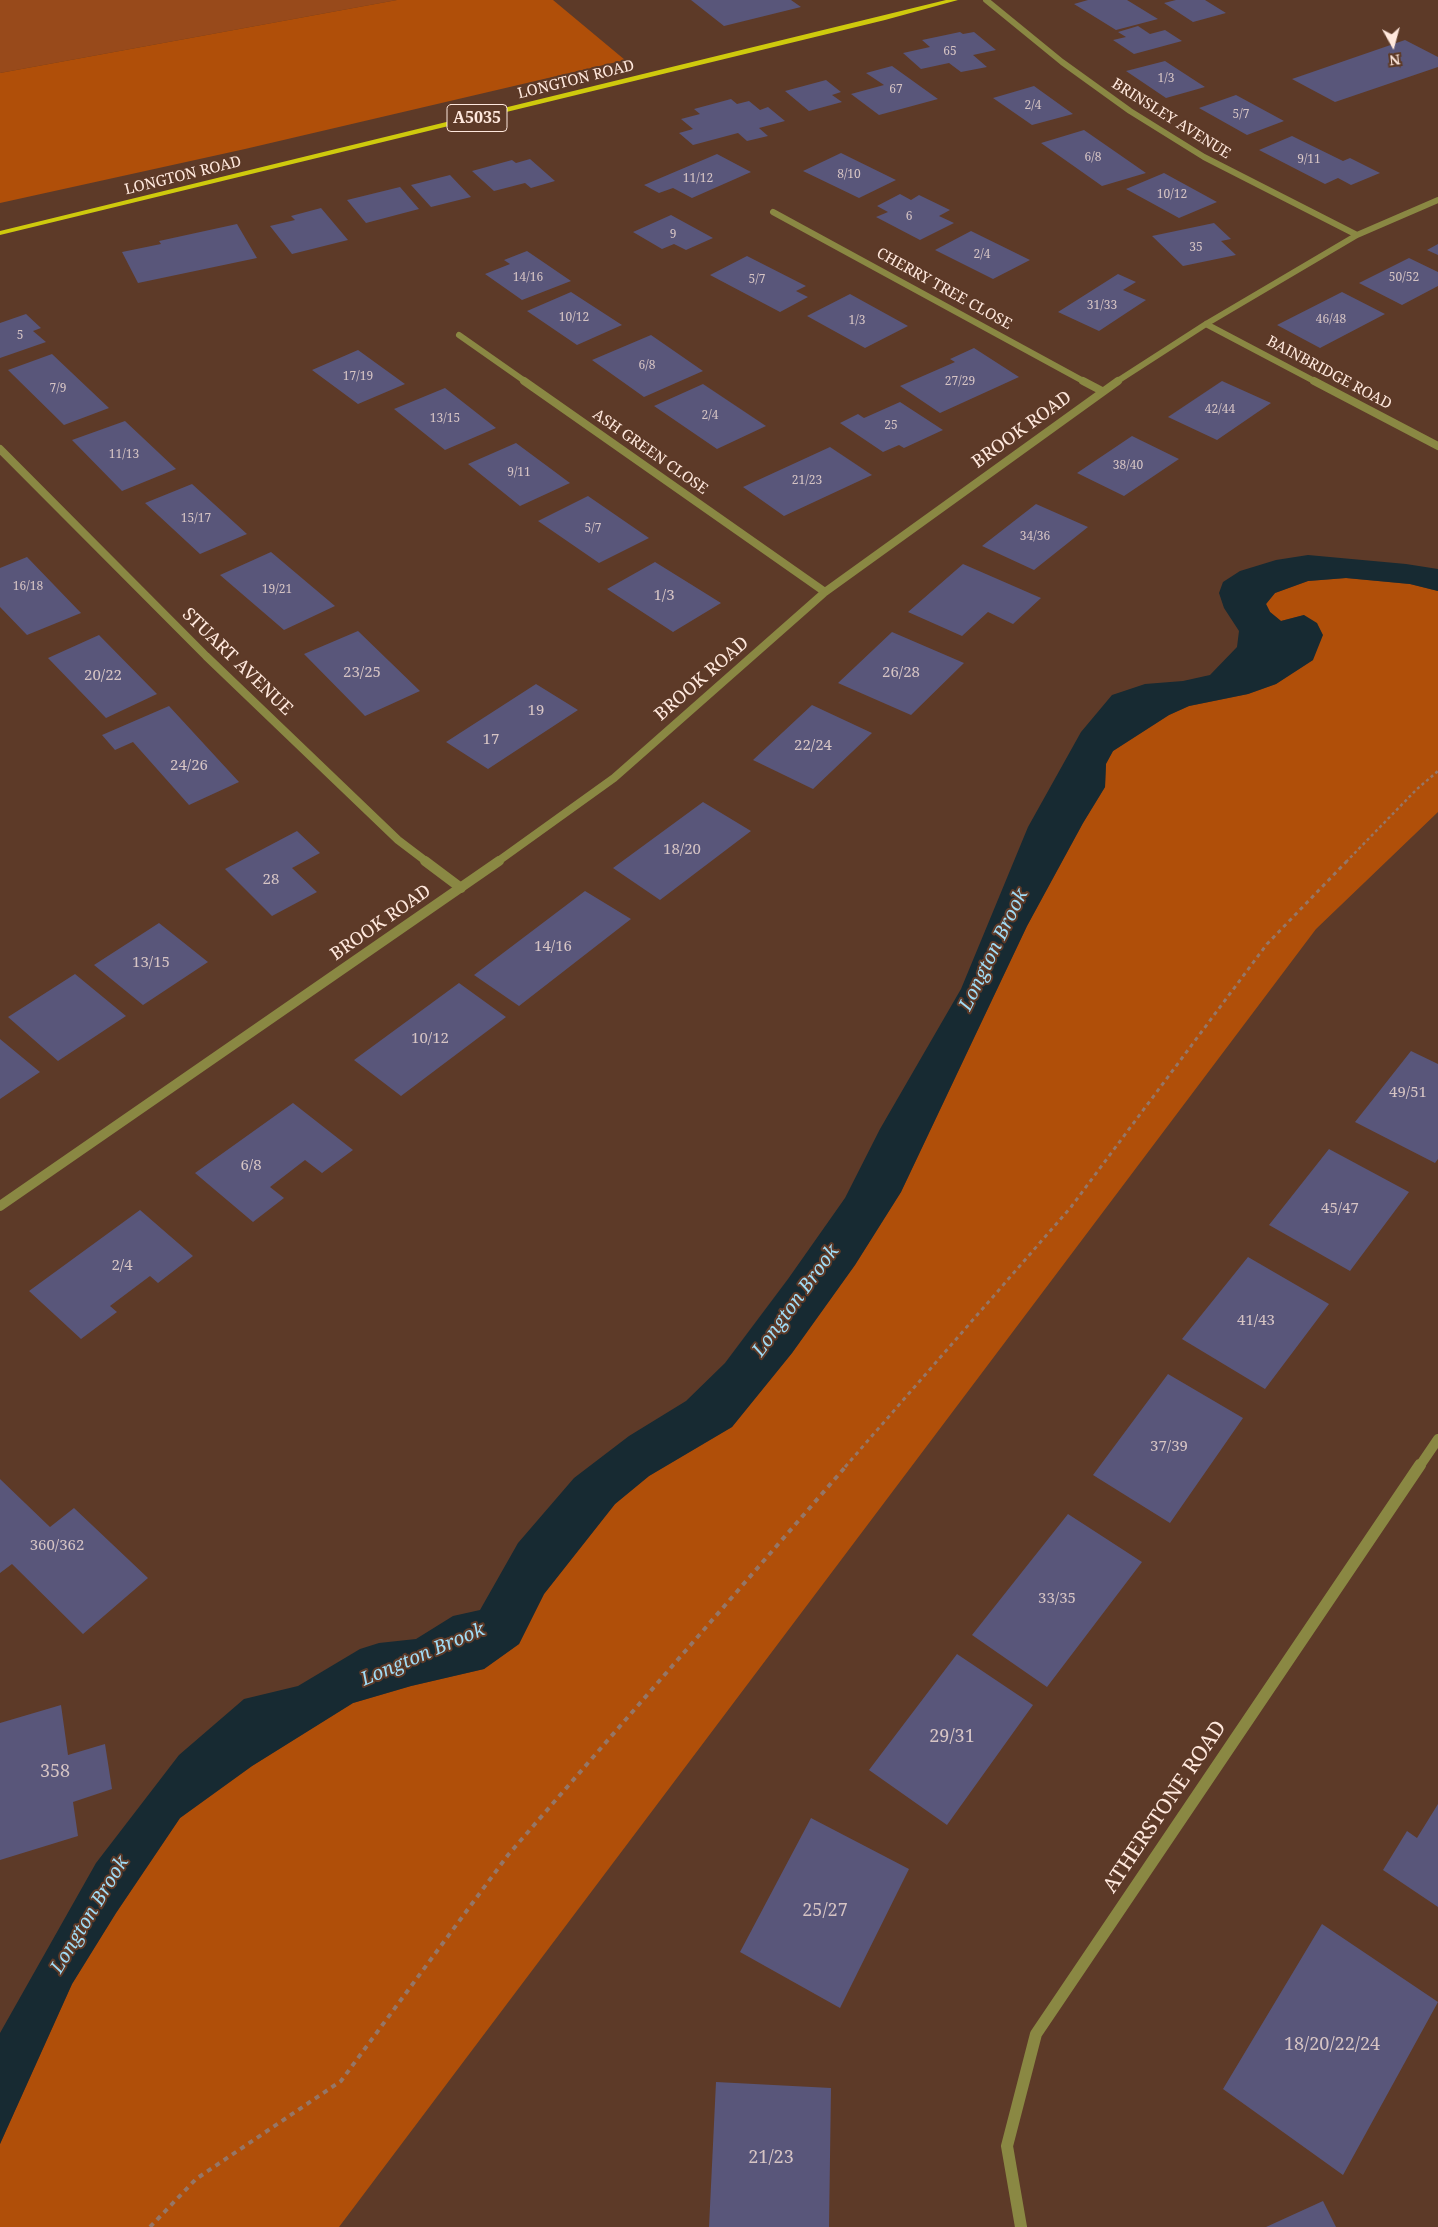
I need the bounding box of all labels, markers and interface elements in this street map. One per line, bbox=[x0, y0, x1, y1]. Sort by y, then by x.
north arrow bbox=[1368, 20, 1418, 70]
house number: 65 bbox=[943, 45, 957, 59]
text: N bbox=[1388, 50, 1402, 70]
street label: LONGTON ROAD bbox=[516, 57, 636, 103]
house number: 1/3 bbox=[1158, 72, 1174, 86]
street label: BRINSLEY AVENUE bbox=[1108, 75, 1234, 163]
house number: 67 bbox=[889, 83, 903, 97]
house number: 2/4 bbox=[1025, 99, 1041, 113]
road number: A5035 bbox=[447, 105, 507, 132]
house number: 5/7 bbox=[1233, 108, 1249, 122]
house number: 6/8 bbox=[1085, 151, 1101, 165]
street label: LONGTON ROAD bbox=[123, 153, 243, 199]
house number: 9/11 bbox=[1297, 153, 1321, 167]
house number: 8/10 bbox=[837, 168, 861, 182]
house number: 11/12 bbox=[683, 172, 713, 186]
house number: 10/12 bbox=[1157, 188, 1187, 202]
house number: 6 bbox=[906, 210, 912, 224]
house number: 9 bbox=[670, 228, 676, 242]
house number: 35 bbox=[1189, 241, 1203, 255]
street label: CHERRY TREE CLOSE bbox=[873, 244, 1015, 334]
house number: 2/4 bbox=[974, 248, 990, 262]
house number: 14/16 bbox=[513, 271, 543, 285]
house number: 50/52 bbox=[1389, 271, 1419, 285]
house number: 5/7 bbox=[749, 273, 765, 287]
house number: 31/33 bbox=[1087, 299, 1117, 313]
house number: 10/12 bbox=[559, 311, 589, 325]
house number: 46/48 bbox=[1316, 313, 1346, 327]
house number: 1/3 bbox=[849, 314, 865, 328]
house number: 5 bbox=[17, 329, 23, 343]
street label: BAINBRIDGE ROAD bbox=[1263, 332, 1395, 414]
house number: 6/8 bbox=[639, 359, 655, 373]
house number: 17/19 bbox=[343, 370, 373, 384]
house number: 27/29 bbox=[945, 375, 975, 389]
house number: 7/9 bbox=[50, 382, 66, 396]
street label: BROOK ROAD bbox=[968, 387, 1076, 473]
house number: 42/44 bbox=[1205, 403, 1235, 417]
street label: ASH GREEN CLOSE bbox=[589, 406, 711, 498]
house number: 2/4 bbox=[702, 409, 718, 423]
house number: 13/15 bbox=[430, 412, 460, 426]
house number: 25 bbox=[884, 419, 898, 433]
house number: 11/13 bbox=[109, 448, 139, 462]
house number: 38/40 bbox=[1113, 459, 1143, 473]
house number: 9/11 bbox=[507, 466, 531, 480]
house number: 21/23 bbox=[792, 474, 822, 488]
house number: 15/17 bbox=[181, 512, 211, 526]
house number: 5/7 bbox=[585, 522, 601, 536]
house number: 34/36 bbox=[1020, 530, 1050, 544]
house number: 16/18 bbox=[13, 580, 43, 594]
house number: 19/21 bbox=[262, 583, 292, 597]
house number: 1/3 bbox=[653, 587, 675, 605]
street label: STUART AVENUE bbox=[177, 604, 297, 720]
street label: BROOK ROAD bbox=[651, 632, 753, 726]
house number: 23/25 bbox=[343, 664, 381, 682]
house number: 26/28 bbox=[882, 664, 920, 682]
house number: 20/22 bbox=[84, 667, 122, 685]
house number: 19 bbox=[528, 702, 544, 720]
house number: 17 bbox=[483, 731, 499, 749]
house number: 22/24 bbox=[794, 737, 832, 755]
house number: 24/26 bbox=[170, 757, 208, 775]
house number: 18/20 bbox=[663, 841, 701, 859]
house number: 28 bbox=[263, 871, 279, 889]
street label: BROOK ROAD bbox=[327, 880, 435, 966]
water label: Longton Brook bbox=[955, 885, 1033, 1015]
house number: 14/16 bbox=[534, 938, 572, 956]
house number: 13/15 bbox=[132, 954, 170, 972]
house number: 10/12 bbox=[411, 1030, 449, 1048]
house number: 49/51 bbox=[1389, 1084, 1427, 1102]
house number: 6/8 bbox=[240, 1157, 262, 1175]
house number: 45/47 bbox=[1321, 1200, 1359, 1218]
water label: Longton Brook bbox=[748, 1241, 844, 1361]
house number: 2/4 bbox=[111, 1257, 133, 1275]
house number: 41/43 bbox=[1237, 1312, 1275, 1330]
house number: 37/39 bbox=[1150, 1438, 1188, 1456]
house number: 360/362 bbox=[30, 1537, 84, 1555]
house number: 33/35 bbox=[1038, 1590, 1076, 1608]
water label: Longton Brook bbox=[358, 1619, 488, 1691]
street label: ATHERSTONE ROAD bbox=[1098, 1716, 1232, 1898]
house number: 29/31 bbox=[929, 1726, 975, 1748]
house number: 358 bbox=[40, 1761, 70, 1783]
water label: Longton Brook bbox=[46, 1852, 134, 1978]
house number: 25/27 bbox=[802, 1900, 848, 1922]
house number: 18/20/22/24 bbox=[1284, 2034, 1380, 2056]
house number: 21/23 bbox=[748, 2147, 794, 2169]

